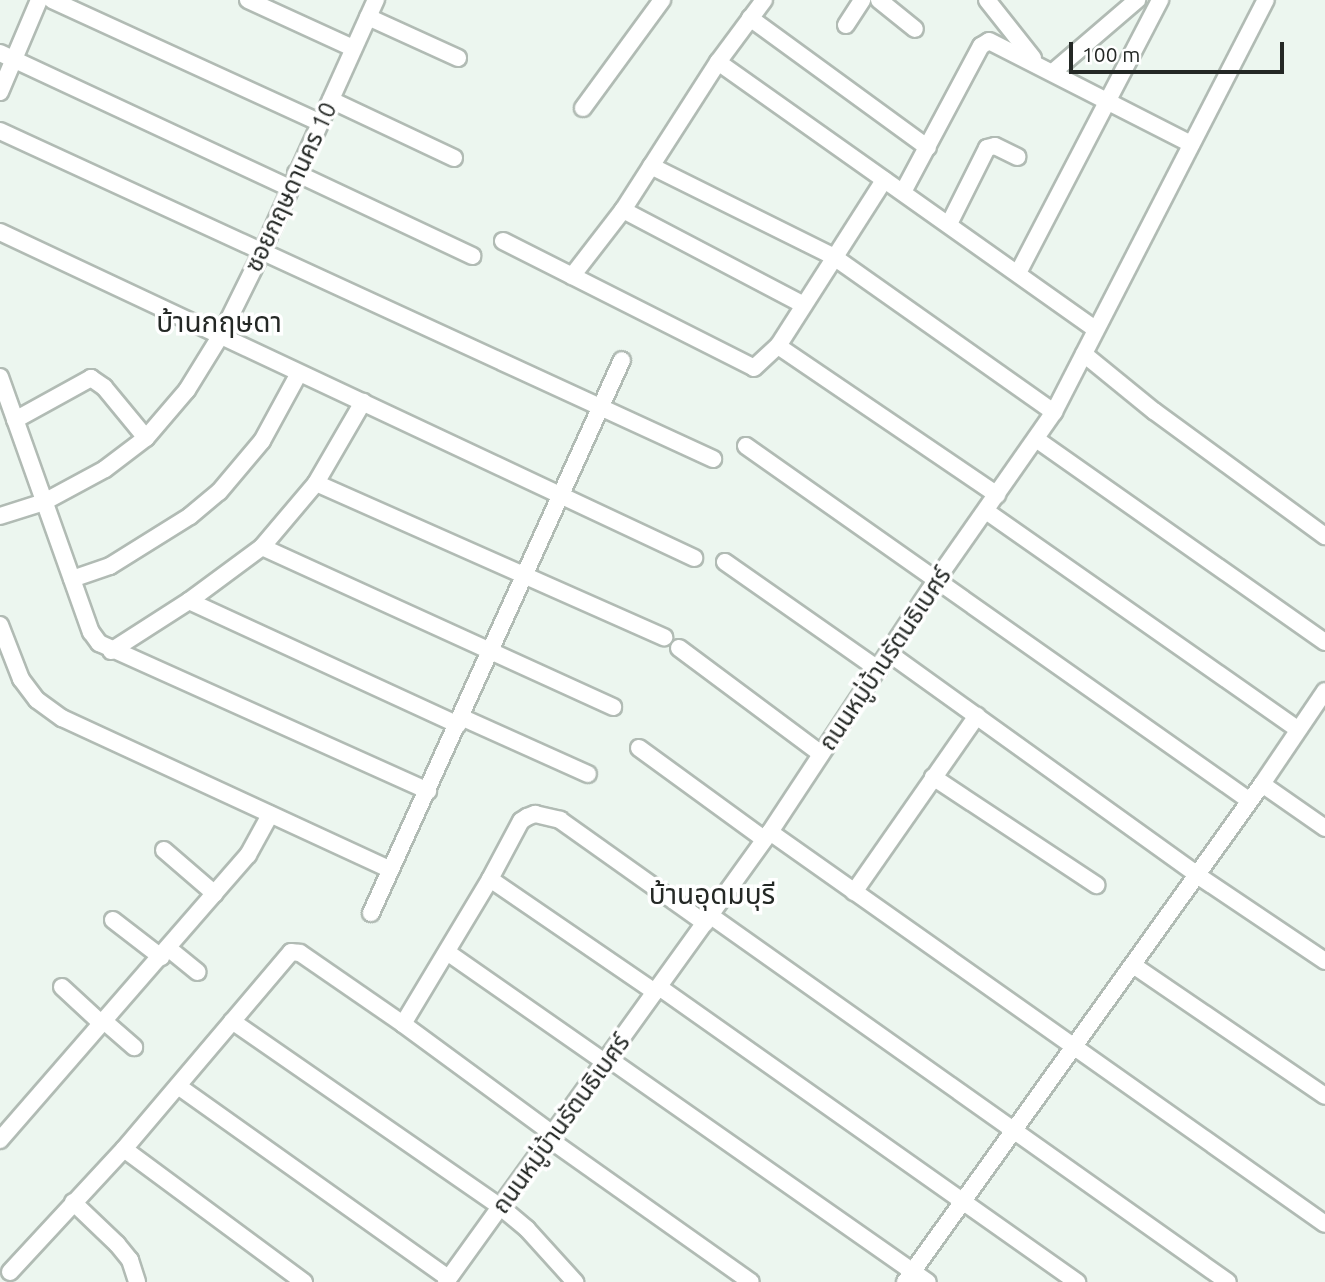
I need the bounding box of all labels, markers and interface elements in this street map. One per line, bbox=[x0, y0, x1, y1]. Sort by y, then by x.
scale bar bbox=[1073, 28, 1288, 72]
text: 100 m bbox=[1082, 42, 1140, 66]
street label: ซอยกฤษดานคร 10 bbox=[239, 98, 343, 276]
district label: บ้านกฤษดา bbox=[156, 305, 282, 339]
street label: ถนนหมู่บ้านรัตนธิเบศร์ bbox=[813, 562, 957, 756]
district label: บ้านอุดมบุรี bbox=[649, 877, 775, 911]
street label: ถนนหมู่บ้านรัตนธิเบศร์ bbox=[486, 1029, 636, 1219]

